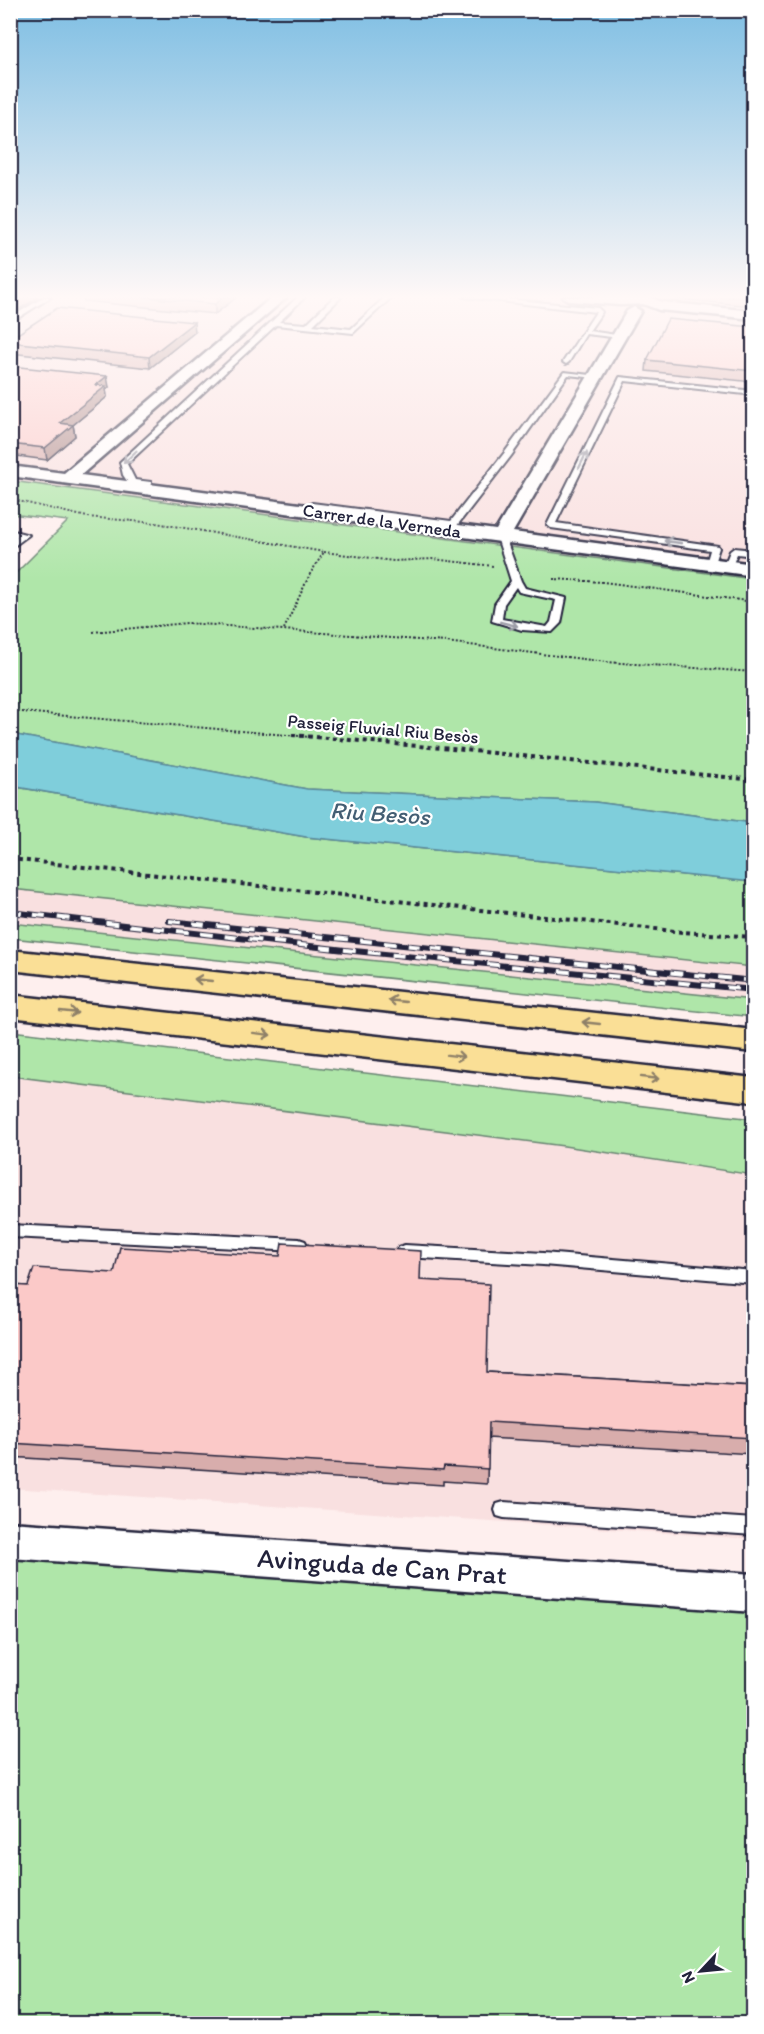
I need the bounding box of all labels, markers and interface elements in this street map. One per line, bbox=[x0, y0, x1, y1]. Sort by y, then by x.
one-way arrow bbox=[123, 450, 138, 464]
one-way arrow bbox=[578, 451, 590, 469]
street label: Carrer de la Verneda bbox=[301, 499, 463, 543]
one-way arrow bbox=[664, 537, 683, 548]
one-way arrow bbox=[499, 619, 518, 630]
street label: Passeig Fluvial Riu Besòs bbox=[286, 710, 480, 748]
water label: Riu Besòs bbox=[329, 795, 432, 831]
one-way arrow bbox=[194, 974, 214, 985]
one-way arrow bbox=[388, 995, 408, 1006]
one-way arrow bbox=[58, 1007, 78, 1018]
one-way arrow bbox=[582, 1017, 601, 1028]
one-way arrow bbox=[252, 1029, 272, 1040]
one-way arrow bbox=[446, 1051, 466, 1062]
one-way arrow bbox=[639, 1073, 659, 1084]
street label: Avinguda de Can Prat bbox=[256, 1541, 508, 1591]
north arrow bbox=[671, 1941, 731, 2001]
text: N bbox=[677, 1968, 699, 1986]

